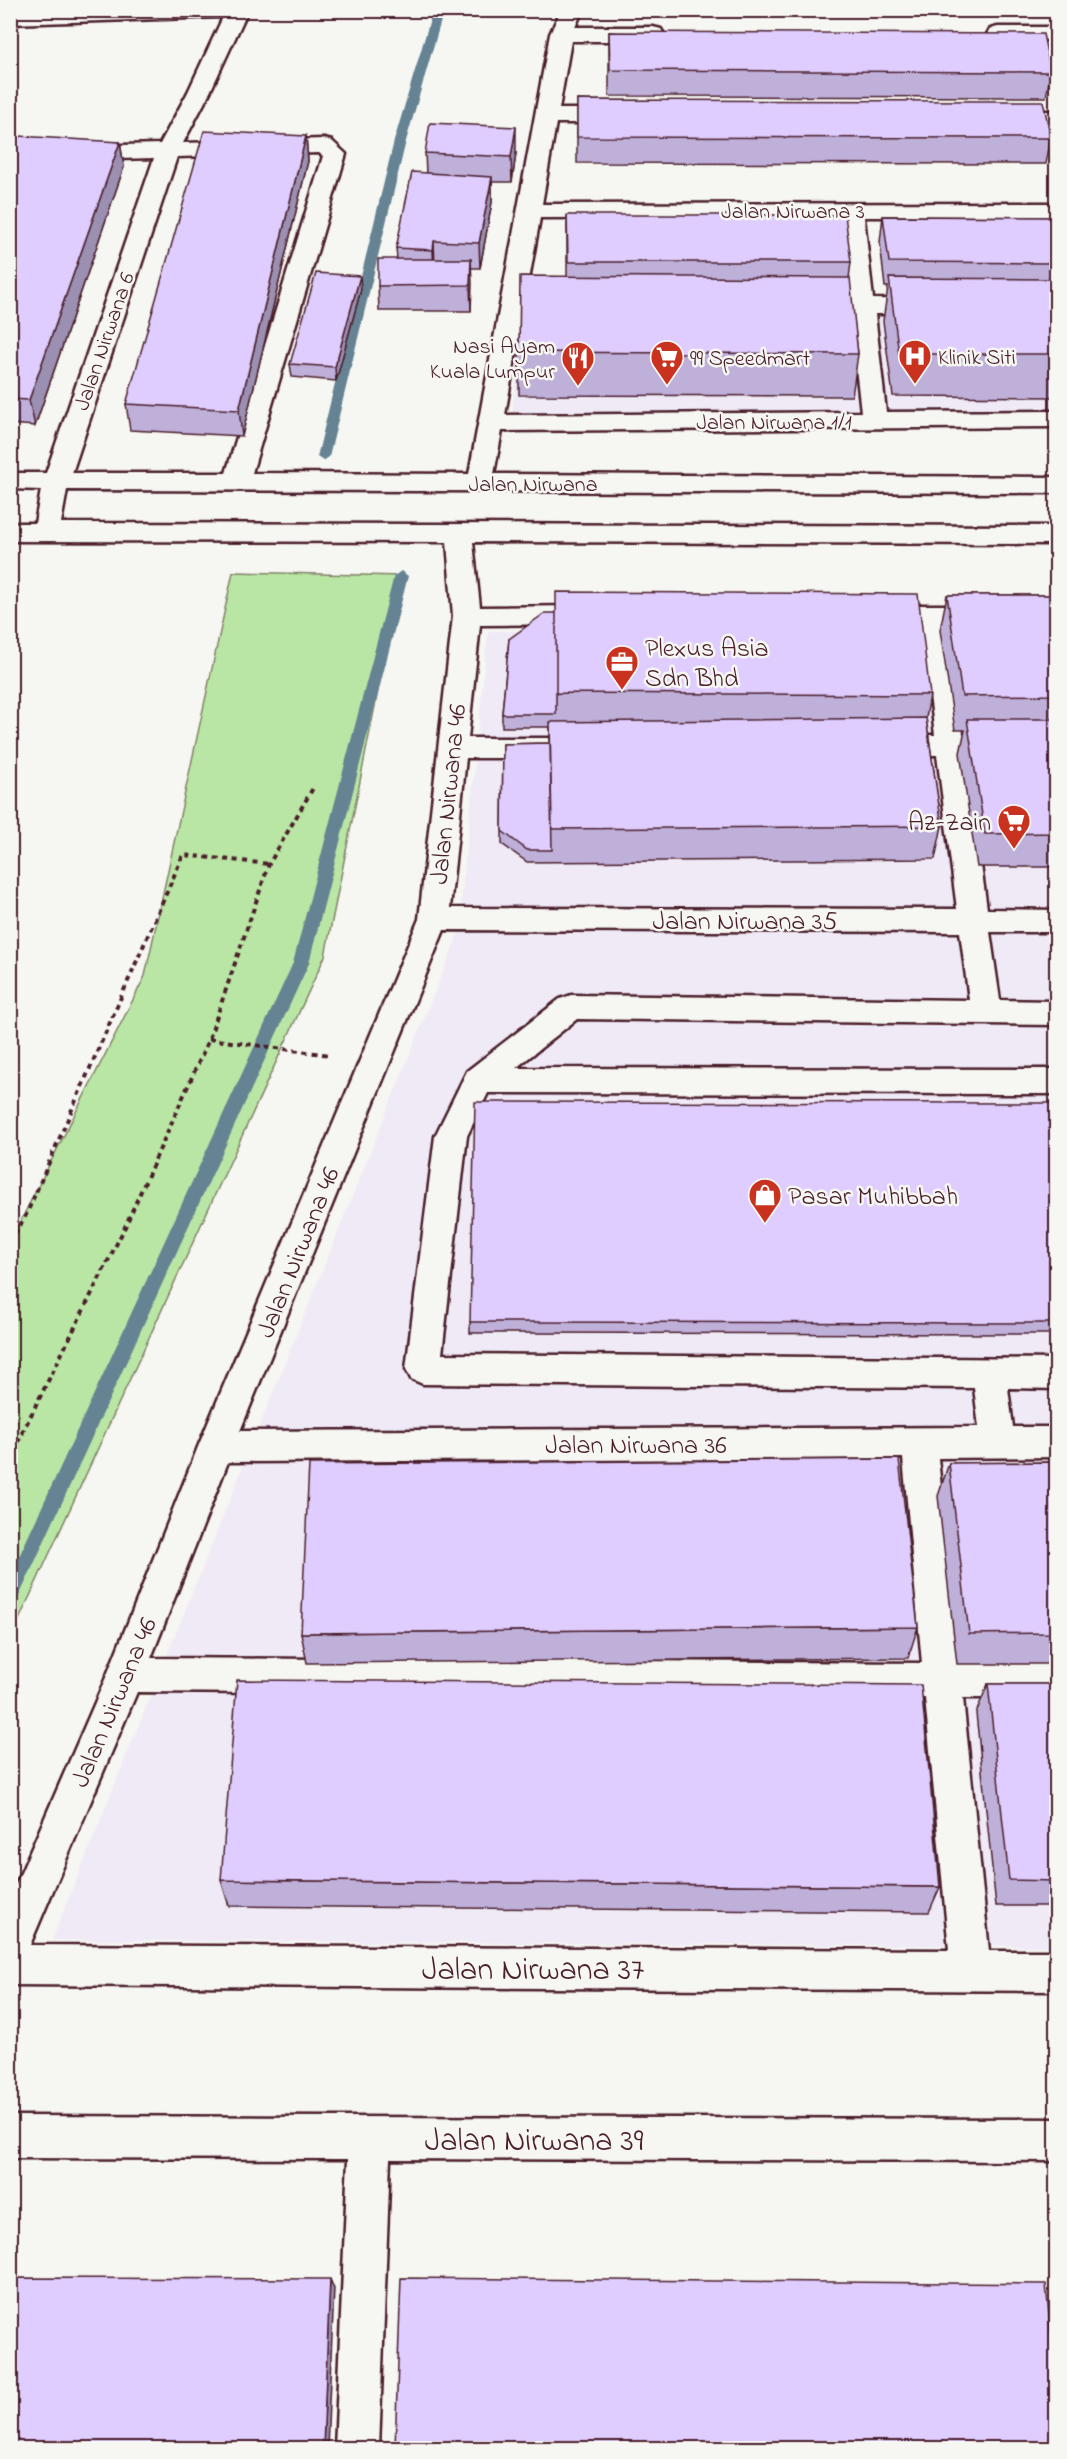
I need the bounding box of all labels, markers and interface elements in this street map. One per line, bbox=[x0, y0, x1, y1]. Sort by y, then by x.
street label: Jalan Nirwana 3 bbox=[721, 197, 865, 229]
street label: Jalan Nirwana 6 bbox=[67, 268, 145, 415]
place label: Nasi Ayam Kuala Lumpur bbox=[430, 332, 555, 389]
hospital icon: Klinik Siti bbox=[897, 338, 933, 385]
supermarket icon: 99 Speedmart bbox=[649, 339, 685, 386]
restaurant icon: Nasi Ayam Kuala Lumpur bbox=[560, 340, 596, 387]
place label: Klinik Siti bbox=[938, 343, 1016, 375]
place label: 99 Speedmart bbox=[690, 344, 811, 376]
street label: Jalan Nirwana 1/1 bbox=[696, 408, 852, 440]
street label: Jalan Nirwana bbox=[468, 470, 598, 502]
place label: Plexus Asia Sdn Bhd bbox=[645, 631, 769, 699]
office icon: Plexus Asia Sdn Bhd bbox=[604, 644, 640, 691]
street label: Jalan Nirwana 46 bbox=[422, 702, 478, 886]
supermarket icon: Az-Zain bbox=[996, 803, 1032, 850]
place label: Az-Zain bbox=[908, 805, 991, 843]
street label: Jalan Nirwana 35 bbox=[653, 904, 838, 942]
street label: Jalan Nirwana 46 bbox=[248, 1162, 351, 1344]
shop icon: Pasar Muhibbah bbox=[747, 1177, 783, 1224]
place label: Pasar Muhibbah bbox=[788, 1179, 958, 1217]
street label: Jalan Nirwana 36 bbox=[545, 1428, 727, 1466]
street label: Jalan Nirwana 46 bbox=[63, 1612, 169, 1794]
street label: Jalan Nirwana 37 bbox=[422, 1948, 644, 1995]
street label: Jalan Nirwana 39 bbox=[425, 2119, 644, 2166]

